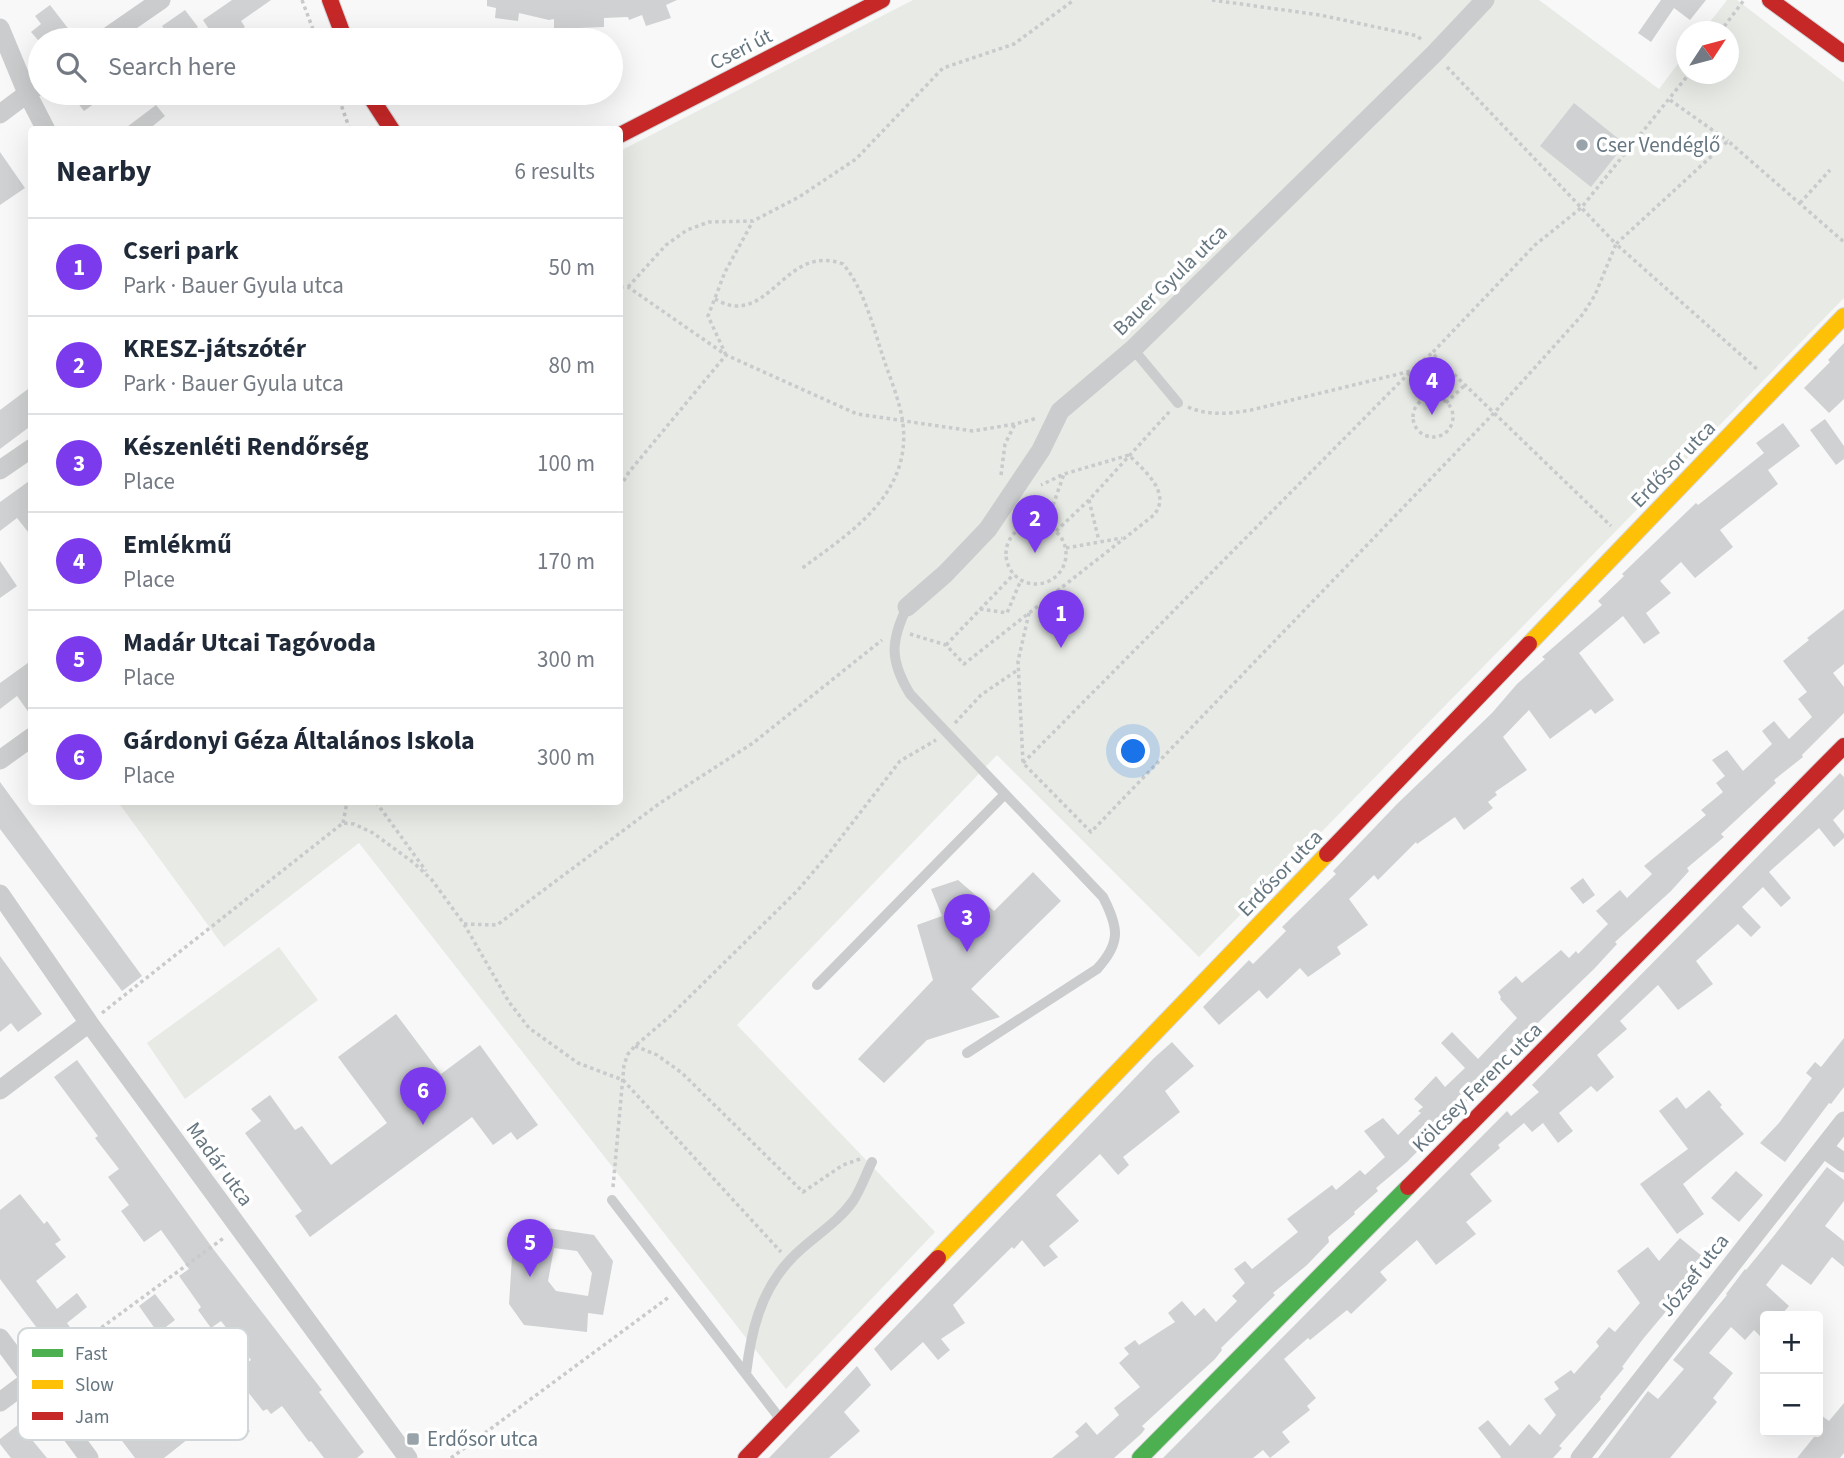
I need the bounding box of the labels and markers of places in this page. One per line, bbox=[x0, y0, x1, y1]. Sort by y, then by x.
place label: Cser Vendéglő bbox=[1596, 130, 1720, 160]
marker: Cser Vendéglő bbox=[1574, 137, 1590, 153]
pin: 4 bbox=[1409, 357, 1455, 415]
pin: 2 bbox=[1012, 495, 1058, 553]
pin: 1 bbox=[1038, 590, 1084, 648]
pin: 3 bbox=[944, 894, 990, 952]
pin: 6 bbox=[400, 1067, 446, 1125]
pin: 5 bbox=[507, 1219, 553, 1277]
place label: Erdősor utca bbox=[427, 1424, 538, 1454]
marker: Erdősor utca bbox=[405, 1431, 421, 1447]

